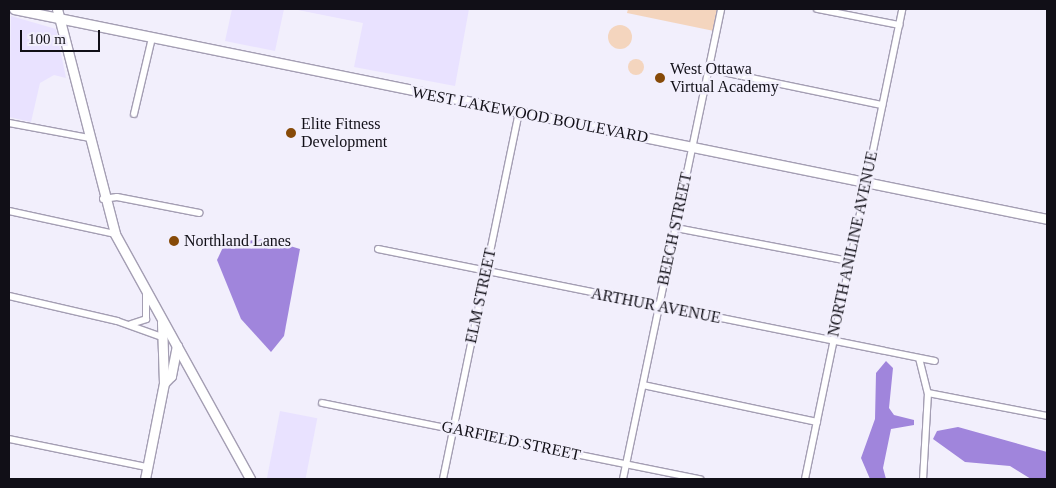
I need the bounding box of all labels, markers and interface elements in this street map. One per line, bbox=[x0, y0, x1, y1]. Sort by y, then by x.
scale bar bbox=[22, 20, 102, 52]
text: 100 m bbox=[28, 31, 66, 47]
place label: West Ottawa Virtual Academy bbox=[670, 59, 780, 97]
marker: West Ottawa Virtual Academy bbox=[654, 72, 666, 84]
street label: WEST LAKEWOOD BOULEVARD bbox=[410, 83, 650, 147]
place label: Elite Fitness Development bbox=[301, 114, 387, 152]
marker: Elite Fitness Development bbox=[285, 127, 297, 139]
street label: NORTH ANILINE AVENUE bbox=[824, 149, 882, 339]
street label: BEECH STREET bbox=[654, 171, 696, 287]
place label: Northland Lanes bbox=[184, 231, 291, 251]
marker: Northland Lanes bbox=[168, 235, 180, 247]
street label: ELM STREET bbox=[462, 247, 500, 345]
street label: ARTHUR AVENUE bbox=[589, 284, 723, 328]
street label: GARFIELD STREET bbox=[440, 417, 582, 465]

